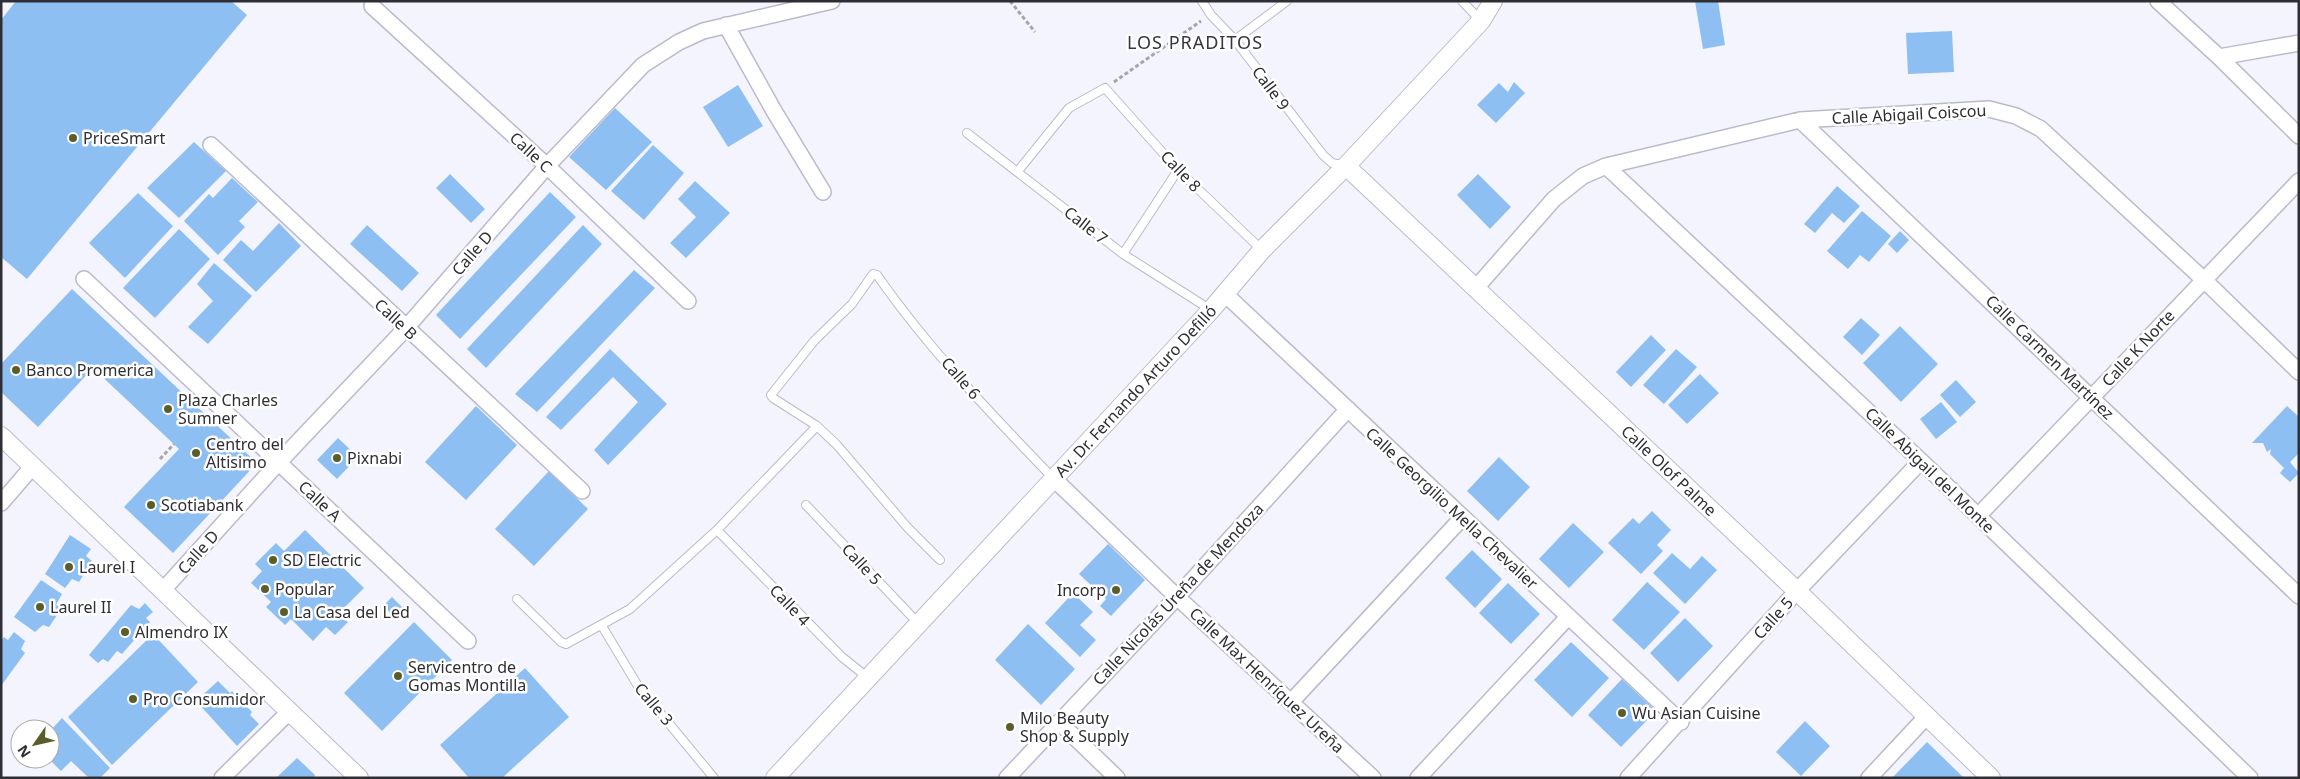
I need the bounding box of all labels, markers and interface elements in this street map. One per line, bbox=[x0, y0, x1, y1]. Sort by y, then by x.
district label: LOS PRADITOS bbox=[1127, 30, 1263, 54]
street label: Calle 9 bbox=[1247, 62, 1295, 114]
street label: Calle Abigail Coiscou bbox=[1831, 99, 1987, 129]
place label: PriceSmart bbox=[83, 127, 165, 149]
street label: Calle C bbox=[505, 127, 557, 177]
marker: PriceSmart bbox=[67, 132, 79, 144]
street label: Calle 8 bbox=[1156, 145, 1206, 197]
street label: Calle 7 bbox=[1060, 201, 1112, 249]
street label: Calle D bbox=[447, 226, 497, 280]
street label: Calle Carmen Martínez bbox=[1981, 290, 2119, 424]
street label: Calle B bbox=[370, 294, 422, 344]
street label: Av. Dr. Fernando Arturo Defilló bbox=[1050, 300, 1221, 482]
street label: Calle K Norte bbox=[2097, 305, 2179, 391]
street label: Calle 6 bbox=[936, 352, 986, 404]
place label: Banco Promerica bbox=[26, 359, 154, 381]
marker: Banco Promerica bbox=[10, 364, 22, 376]
place label: Plaza Charles Sumner bbox=[178, 389, 278, 429]
street label: Calle Abigail del Monte bbox=[1861, 402, 1999, 538]
marker: Plaza Charles Sumner bbox=[162, 403, 174, 415]
street label: Calle Olof Palme bbox=[1617, 420, 1722, 521]
street label: Calle Georgilio Mella Chevalier bbox=[1361, 422, 1543, 594]
place label: Centro del Altisimo bbox=[206, 433, 284, 473]
marker: Centro del Altisimo bbox=[190, 447, 202, 459]
place label: Pixnabi bbox=[347, 447, 402, 469]
marker: Pixnabi bbox=[331, 452, 343, 464]
street label: Calle A bbox=[294, 476, 347, 527]
place label: Scotiabank bbox=[161, 494, 244, 516]
street label: Calle Nicolás Ureña de Mendoza bbox=[1088, 498, 1268, 690]
marker: Scotiabank bbox=[145, 499, 157, 511]
street label: Calle D bbox=[172, 525, 224, 579]
street label: Calle 5 bbox=[837, 538, 887, 590]
place label: SD Electric bbox=[283, 549, 362, 571]
marker: SD Electric bbox=[267, 554, 279, 566]
place label: Laurel I bbox=[79, 556, 135, 578]
marker: Laurel I bbox=[63, 561, 75, 573]
place label: Popular bbox=[275, 578, 334, 600]
street label: Calle 4 bbox=[765, 579, 815, 631]
place label: Incorp bbox=[1057, 579, 1106, 601]
marker: Popular bbox=[259, 583, 271, 595]
marker: Incorp bbox=[1110, 584, 1122, 596]
street label: Calle 5 bbox=[1748, 592, 1798, 644]
place label: Laurel II bbox=[50, 596, 112, 618]
marker: Laurel II bbox=[34, 601, 46, 613]
place label: La Casa del Led bbox=[294, 601, 410, 623]
street label: Calle Max Henríquez Ureña bbox=[1185, 602, 1349, 758]
marker: La Casa del Led bbox=[278, 606, 290, 618]
place label: Almendro IX bbox=[135, 621, 229, 643]
marker: Almendro IX bbox=[119, 626, 131, 638]
place label: Servicentro de Gomas Montilla bbox=[408, 656, 526, 696]
marker: Servicentro de Gomas Montilla bbox=[392, 670, 404, 682]
street label: Calle 3 bbox=[630, 678, 678, 730]
place label: Pro Consumidor bbox=[143, 688, 266, 710]
marker: Pro Consumidor bbox=[127, 693, 139, 705]
place label: Wu Asian Cuisine bbox=[1632, 702, 1761, 724]
place label: Milo Beauty Shop & Supply bbox=[1020, 707, 1130, 747]
marker: Wu Asian Cuisine bbox=[1616, 707, 1628, 719]
north arrow bbox=[10, 719, 60, 769]
marker: Milo Beauty Shop & Supply bbox=[1004, 721, 1016, 733]
text: N bbox=[13, 742, 35, 762]

